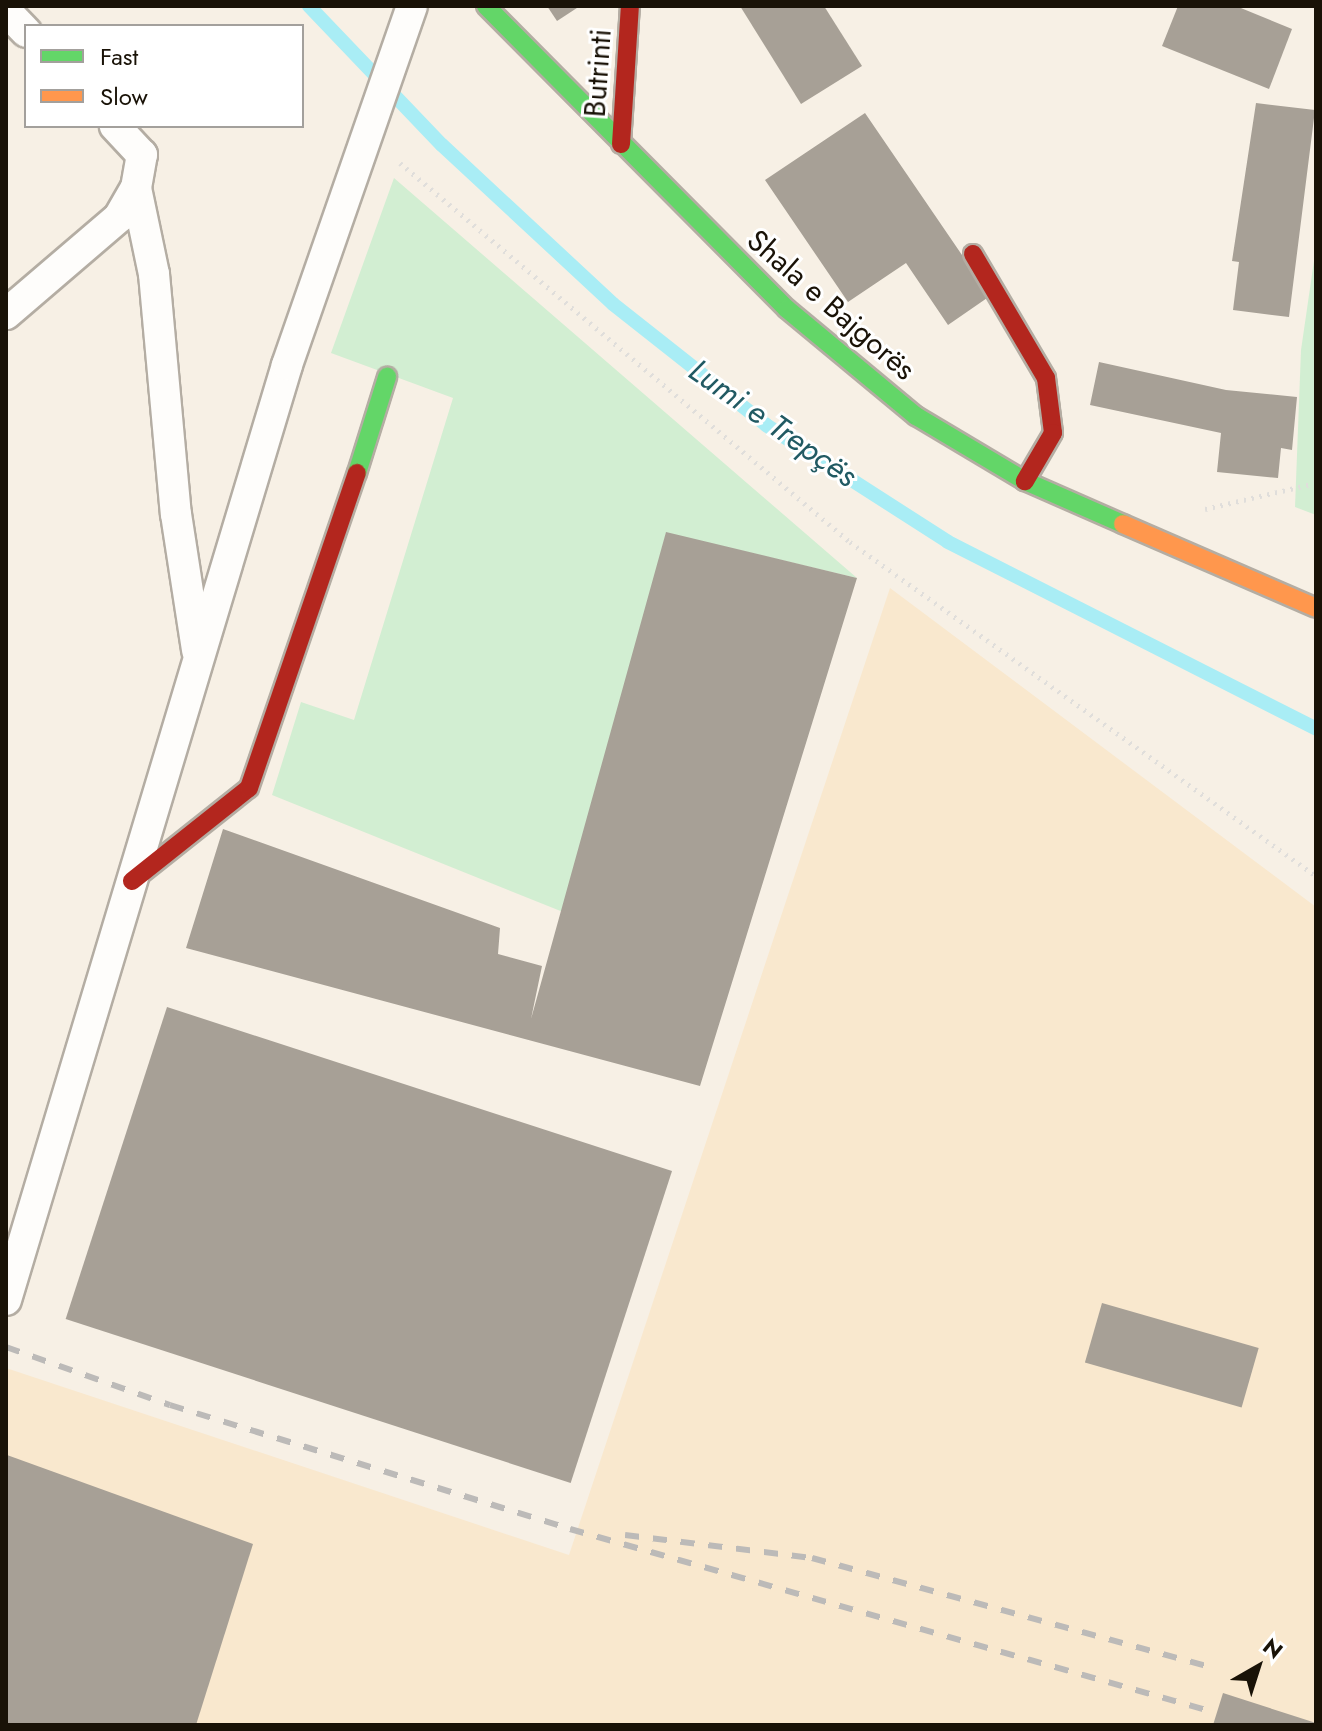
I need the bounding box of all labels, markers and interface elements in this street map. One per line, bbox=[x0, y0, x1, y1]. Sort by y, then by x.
legend bbox=[24, 24, 304, 128]
street label: Butrinti bbox=[577, 28, 619, 118]
text: Fast bbox=[100, 39, 138, 74]
text: Slow bbox=[100, 79, 148, 114]
street label: Shala e Bajgorës bbox=[740, 222, 922, 388]
water label: Lumi e Trepçës bbox=[682, 351, 864, 495]
north arrow bbox=[1218, 1627, 1298, 1707]
text: N bbox=[1256, 1630, 1290, 1666]

